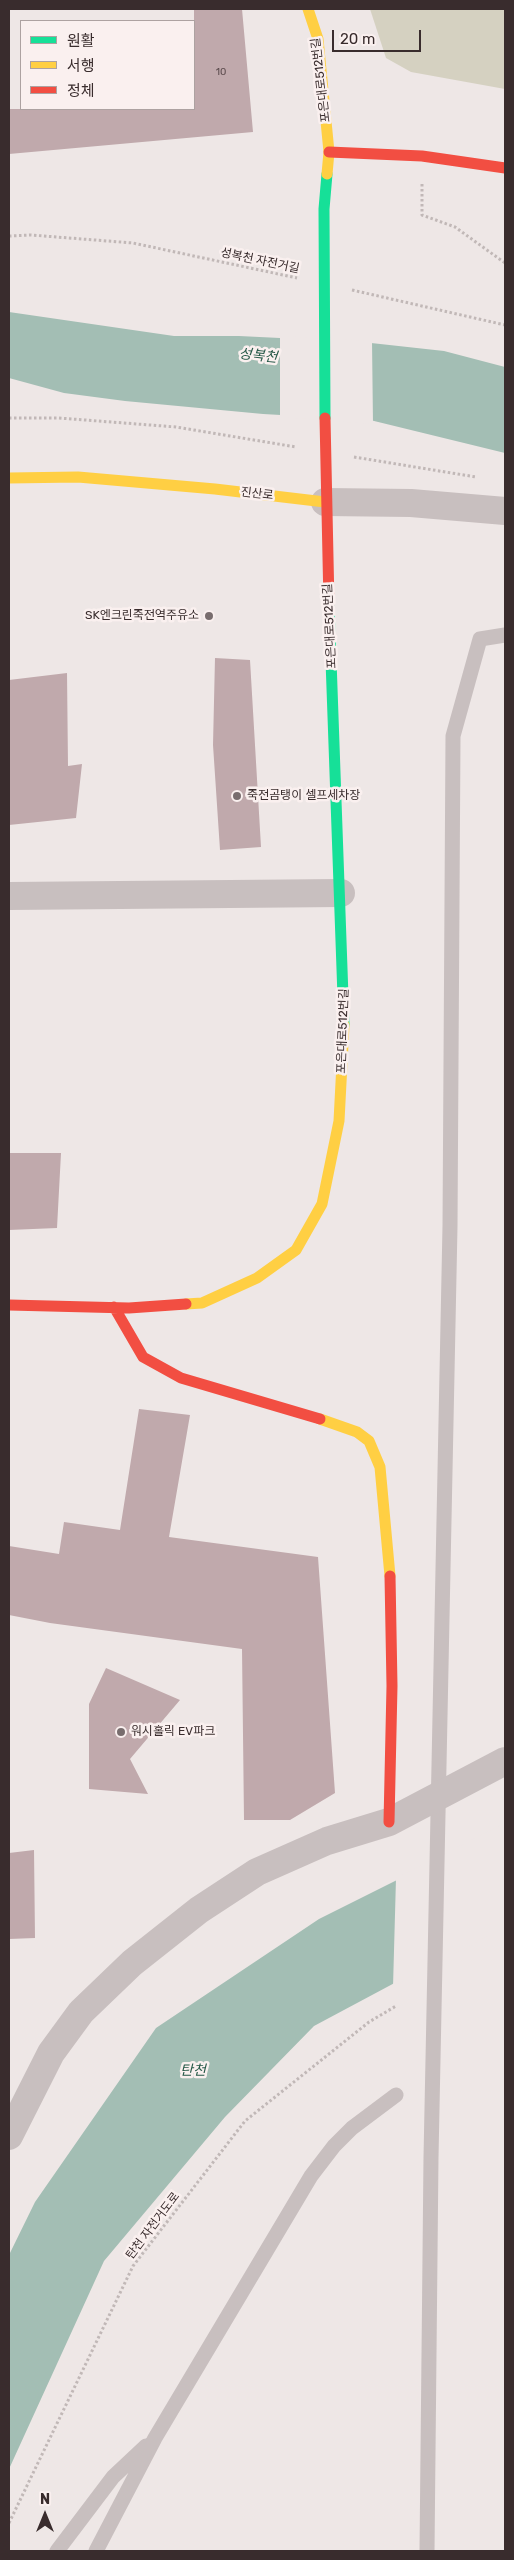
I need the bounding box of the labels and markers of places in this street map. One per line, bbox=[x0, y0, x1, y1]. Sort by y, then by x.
place label: SK엔크린죽전역주유소 bbox=[85, 609, 199, 623]
marker: SK엔크린죽전역주유소 bbox=[203, 610, 215, 622]
place label: 죽전곰탱이 셀프세차장 bbox=[247, 789, 360, 803]
marker: 죽전곰탱이 셀프세차장 bbox=[231, 790, 243, 802]
place label: 워시홀릭 EV파크 bbox=[131, 1725, 215, 1739]
marker: 워시홀릭 EV파크 bbox=[115, 1726, 127, 1738]

